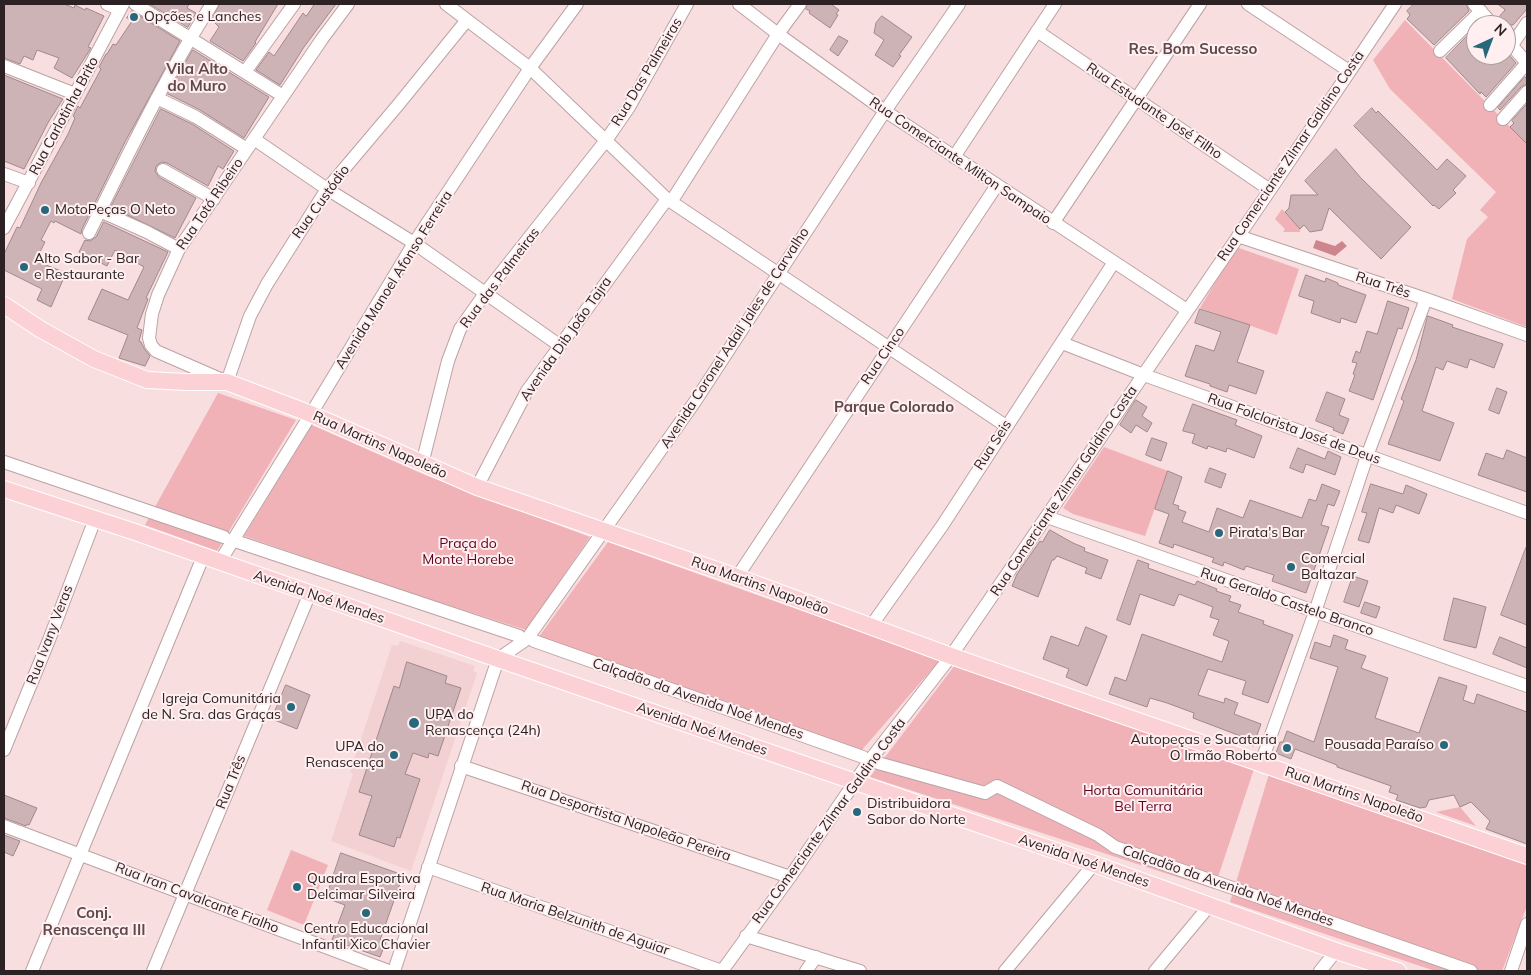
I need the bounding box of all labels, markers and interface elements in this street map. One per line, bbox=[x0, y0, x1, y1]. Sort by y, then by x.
place label: Opções e Lanches bbox=[144, 9, 261, 25]
marker: Opções e Lanches bbox=[128, 11, 140, 23]
street label: Rua Das Palmeiras bbox=[608, 15, 686, 129]
north arrow bbox=[1466, 15, 1516, 65]
text: N bbox=[1491, 20, 1511, 40]
district label: Res. Bom Sucesso bbox=[1129, 40, 1257, 58]
street label: Rua Comerciante Zilmar Galdino Costa bbox=[1214, 48, 1368, 264]
street label: Rua Carlotinha Brito bbox=[26, 54, 102, 178]
street label: Rua Estudante José Filho bbox=[1083, 59, 1225, 163]
district label: Vila Alto do Muro bbox=[166, 60, 228, 95]
street label: Rua Comerciante Milton Sampaio bbox=[866, 94, 1054, 228]
street label: Rua Totó Ribeiro bbox=[173, 155, 247, 253]
street label: Rua Custódio bbox=[289, 162, 353, 242]
street label: Avenida Manoel Afonso Ferreira bbox=[332, 188, 456, 372]
place label: MotoPeças O Neto bbox=[55, 202, 175, 218]
marker: MotoPeças O Neto bbox=[39, 204, 51, 216]
street label: Rua das Palmeiras bbox=[457, 224, 543, 332]
street label: Avenida Coronel Adail Jales de Carvalho bbox=[657, 224, 813, 452]
place label: Alto Sabor - Bar e Restaurante bbox=[34, 251, 139, 284]
marker: Alto Sabor - Bar e Restaurante bbox=[18, 261, 30, 273]
street label: Rua Três bbox=[1353, 268, 1413, 302]
street label: Avenida Dib João Tajra bbox=[517, 274, 615, 404]
street label: Rua Cinco bbox=[858, 324, 908, 388]
street label: Rua Comerciante Zilmar Galdino Costa bbox=[987, 383, 1141, 599]
street label: Rua Folclorista José de Deus bbox=[1205, 390, 1383, 468]
district label: Parque Colorado bbox=[834, 398, 954, 416]
street label: Rua Martins Napoleão bbox=[310, 408, 450, 482]
street label: Rua Seis bbox=[971, 417, 1015, 473]
place label: Pirata's Bar bbox=[1229, 525, 1305, 541]
marker: Pirata's Bar bbox=[1213, 527, 1225, 539]
park label: Praça do Monte Horebe bbox=[422, 536, 514, 568]
place label: Comercial Baltazar bbox=[1301, 551, 1365, 584]
street label: Rua Martins Napoleão bbox=[689, 553, 831, 619]
marker: Comercial Baltazar bbox=[1285, 561, 1297, 573]
street label: Rua Geraldo Castelo Branco bbox=[1198, 564, 1376, 640]
street label: Avenida Noé Mendes bbox=[251, 567, 387, 627]
street label: Rua Ivany Veras bbox=[23, 583, 77, 687]
street label: Calçadão da Avenida Noé Mendes bbox=[590, 655, 806, 743]
place label: Igreja Comunitária de N. Sra. das Graças bbox=[142, 691, 281, 724]
street label: Avenida Noé Mendes bbox=[634, 699, 770, 759]
marker: Igreja Comunitária de N. Sra. das Graças bbox=[285, 701, 297, 713]
place label: UPA do Renascença (24h) bbox=[425, 707, 541, 740]
street label: Rua Comerciante Zilmar Galdino Costa bbox=[749, 715, 909, 927]
marker: UPA do Renascença (24h) bbox=[407, 716, 421, 730]
place label: Autopeças e Sucataria O Irmão Roberto bbox=[1130, 732, 1277, 764]
place label: Pousada Paraíso bbox=[1324, 737, 1434, 753]
place label: UPA do Renascença bbox=[305, 739, 384, 772]
marker: Pousada Paraíso bbox=[1438, 739, 1450, 751]
marker: Autopeças e Sucataria O Irmão Roberto bbox=[1281, 742, 1293, 754]
marker: UPA do Renascença bbox=[388, 749, 400, 761]
street label: Rua Três bbox=[213, 753, 249, 811]
street label: Rua Martins Napoleão bbox=[1283, 763, 1425, 827]
street label: Rua Desportista Napoleão Pereira bbox=[519, 777, 733, 865]
park label: Horta Comunitária Bel Terra bbox=[1083, 783, 1203, 816]
place label: Distribuidora Sabor do Norte bbox=[867, 796, 966, 829]
marker: Distribuidora Sabor do Norte bbox=[851, 806, 863, 818]
street label: Avenida Noé Mendes bbox=[1016, 831, 1152, 891]
street label: Calçadão da Avenida Noé Mendes bbox=[1120, 842, 1336, 930]
street label: Rua Iran Cavalcante Fialho bbox=[113, 859, 281, 937]
place label: Quadra Esportiva Delcimar Silveira bbox=[307, 871, 421, 904]
street label: Rua Maria Belzunith de Aguiar bbox=[479, 879, 671, 959]
marker: Quadra Esportiva Delcimar Silveira bbox=[291, 881, 303, 893]
district label: Conj. Renascença III bbox=[43, 904, 145, 939]
marker: Centro Educacional Infantil Xico Chavier bbox=[360, 907, 372, 919]
place label: Centro Educacional Infantil Xico Chavier bbox=[302, 921, 430, 954]

